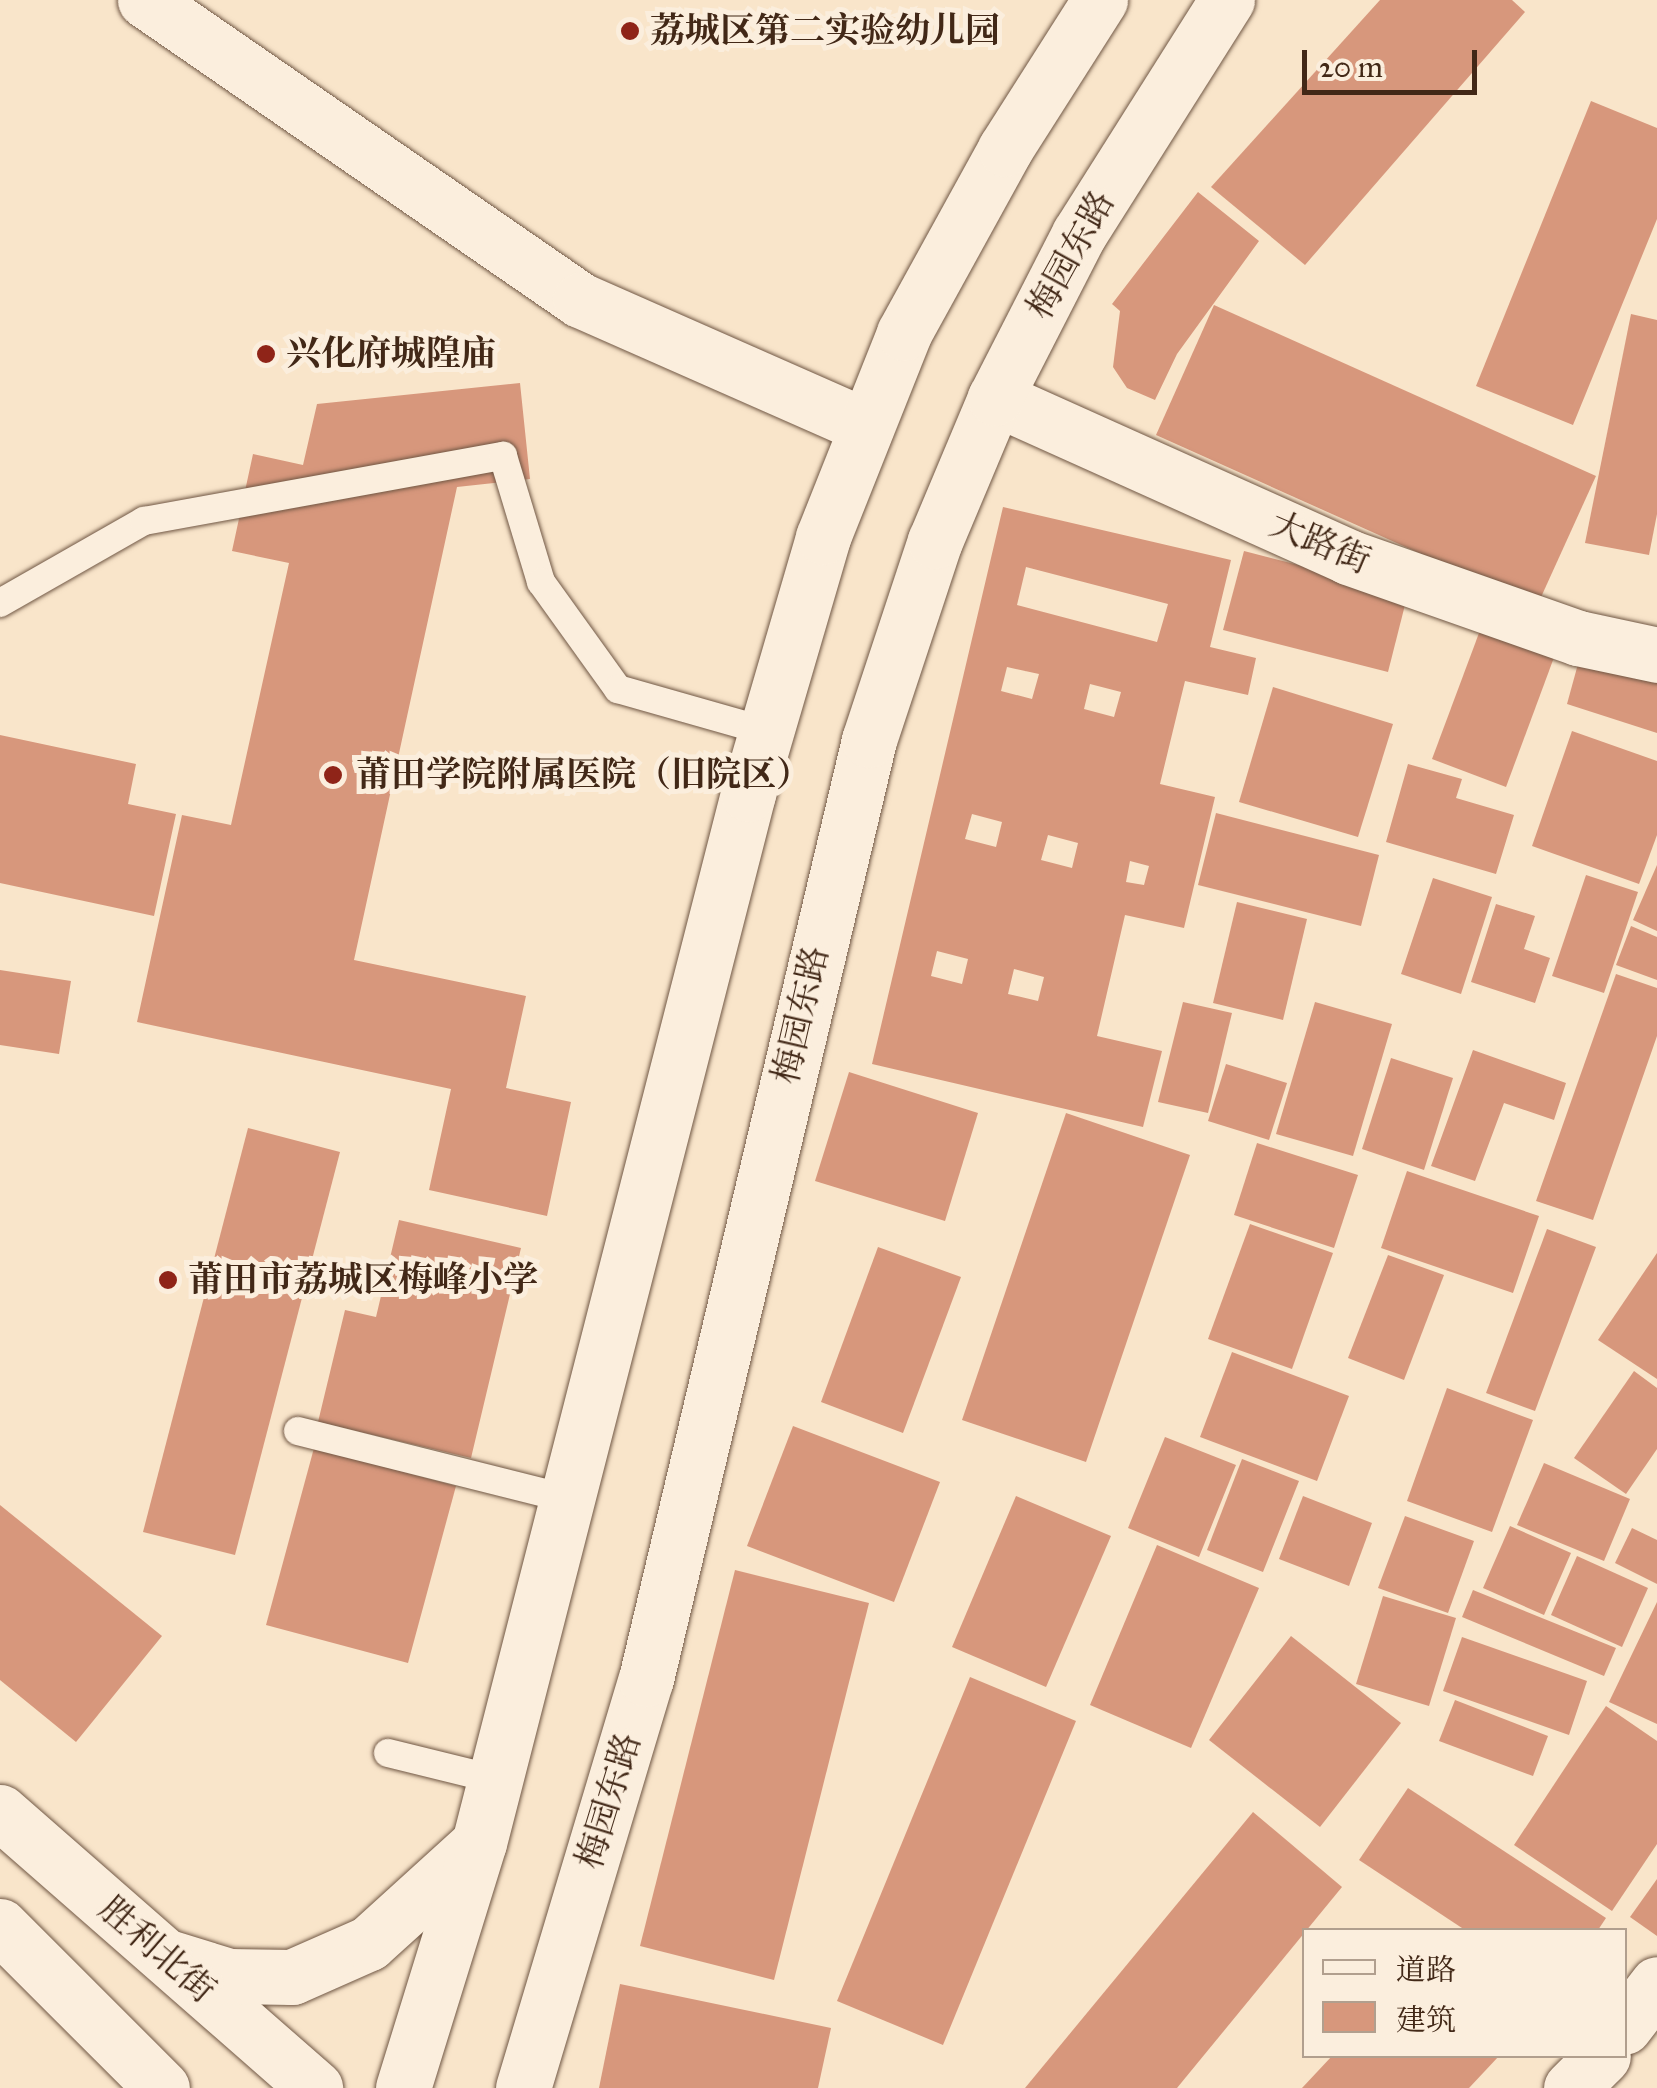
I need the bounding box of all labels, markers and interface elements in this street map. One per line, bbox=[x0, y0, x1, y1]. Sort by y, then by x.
place label: 荔城区第二实验幼儿园 bbox=[650, 10, 1000, 52]
marker: 荔城区第二实验幼儿园 bbox=[619, 20, 641, 42]
scale bar bbox=[1307, 30, 1482, 92]
text: 20 m bbox=[1319, 49, 1383, 85]
street label: 梅园东路 bbox=[1019, 184, 1123, 326]
place label: 兴化府城隍庙 bbox=[286, 333, 496, 375]
marker: 兴化府城隍庙 bbox=[255, 343, 277, 365]
street label: 大路街 bbox=[1263, 503, 1377, 583]
place label: 莆田学院附属医院（旧院区） bbox=[356, 754, 811, 796]
marker: 莆田学院附属医院（旧院区） bbox=[320, 762, 346, 788]
street label: 梅园东路 bbox=[765, 942, 837, 1088]
place label: 莆田市荔城区梅峰小学 bbox=[188, 1259, 538, 1301]
marker: 莆田市荔城区梅峰小学 bbox=[157, 1269, 179, 1291]
street label: 梅园东路 bbox=[568, 1728, 650, 1874]
street label: 胜利北街 bbox=[90, 1888, 224, 2012]
legend bbox=[1302, 1928, 1627, 2058]
text: 道路 bbox=[1396, 1952, 1456, 1988]
text: 建筑 bbox=[1396, 2002, 1456, 2038]

